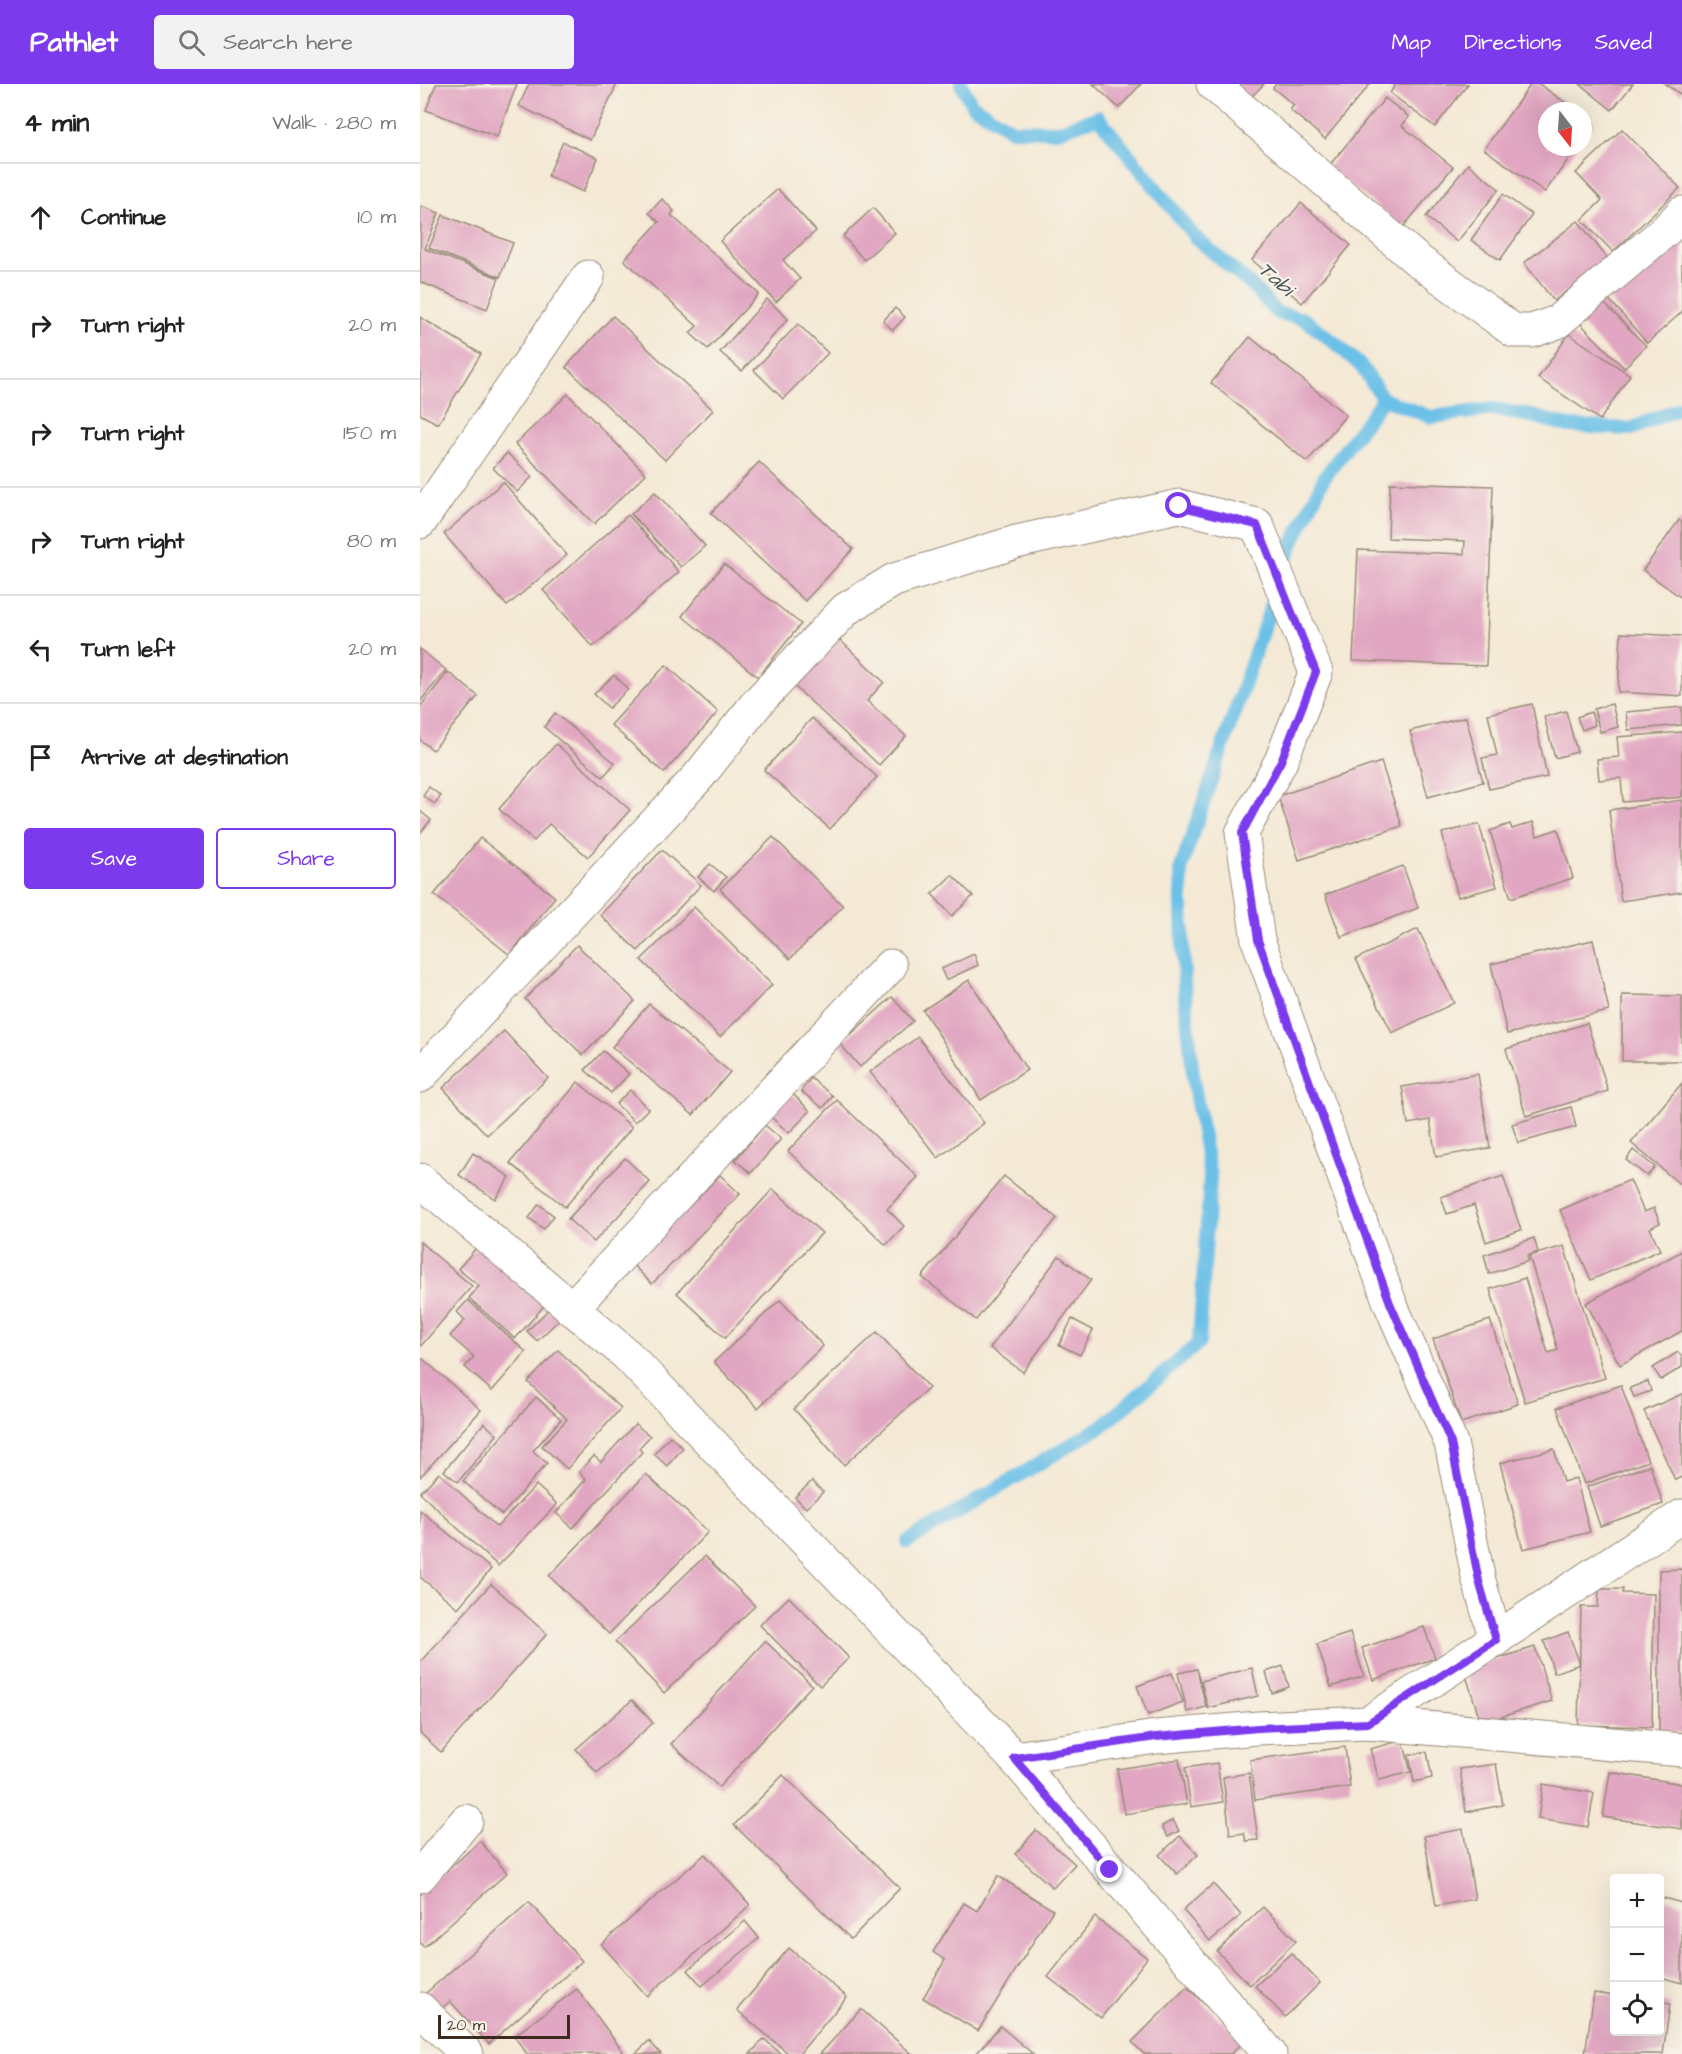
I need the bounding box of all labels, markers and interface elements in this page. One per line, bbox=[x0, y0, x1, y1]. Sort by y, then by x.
search box bbox=[154, 15, 574, 69]
text: Pathlet bbox=[30, 23, 118, 62]
icon: search bbox=[175, 26, 208, 59]
text: Search here bbox=[223, 27, 353, 58]
text: Map bbox=[1391, 28, 1431, 57]
text: Directions bbox=[1464, 28, 1562, 57]
text: Saved bbox=[1595, 28, 1652, 57]
north arrow bbox=[1538, 102, 1592, 156]
text: 4 min bbox=[24, 105, 89, 141]
text: Walk · 280 m bbox=[272, 109, 396, 137]
icon: ahead bbox=[24, 201, 57, 234]
text: Continue bbox=[81, 202, 166, 233]
text: 10 m bbox=[357, 203, 396, 231]
water label: Tabi bbox=[1252, 255, 1302, 305]
icon: right bbox=[24, 309, 57, 342]
text: Turn right bbox=[81, 310, 184, 341]
text: 20 m bbox=[348, 311, 396, 339]
icon: right bbox=[24, 417, 57, 450]
text: Turn right bbox=[81, 418, 184, 449]
text: 150 m bbox=[343, 419, 396, 447]
route start bbox=[1165, 492, 1191, 518]
icon: right bbox=[24, 525, 57, 558]
text: Turn right bbox=[81, 526, 184, 557]
text: 80 m bbox=[347, 527, 396, 555]
icon: left bbox=[24, 633, 57, 666]
text: Turn left bbox=[81, 634, 175, 665]
text: 20 m bbox=[348, 635, 396, 663]
icon: arrive bbox=[24, 741, 57, 774]
text: Arrive at destination bbox=[81, 742, 288, 773]
button: Save bbox=[24, 828, 204, 889]
button: Share bbox=[216, 828, 396, 889]
route end bbox=[1096, 1856, 1122, 1882]
map controls bbox=[1610, 1874, 1664, 2036]
button: + bbox=[1610, 1874, 1664, 1928]
button: − bbox=[1610, 1928, 1664, 1982]
button: locate bbox=[1610, 1982, 1664, 2036]
scale bar bbox=[438, 2012, 570, 2040]
text: 20 m bbox=[447, 2014, 485, 2036]

